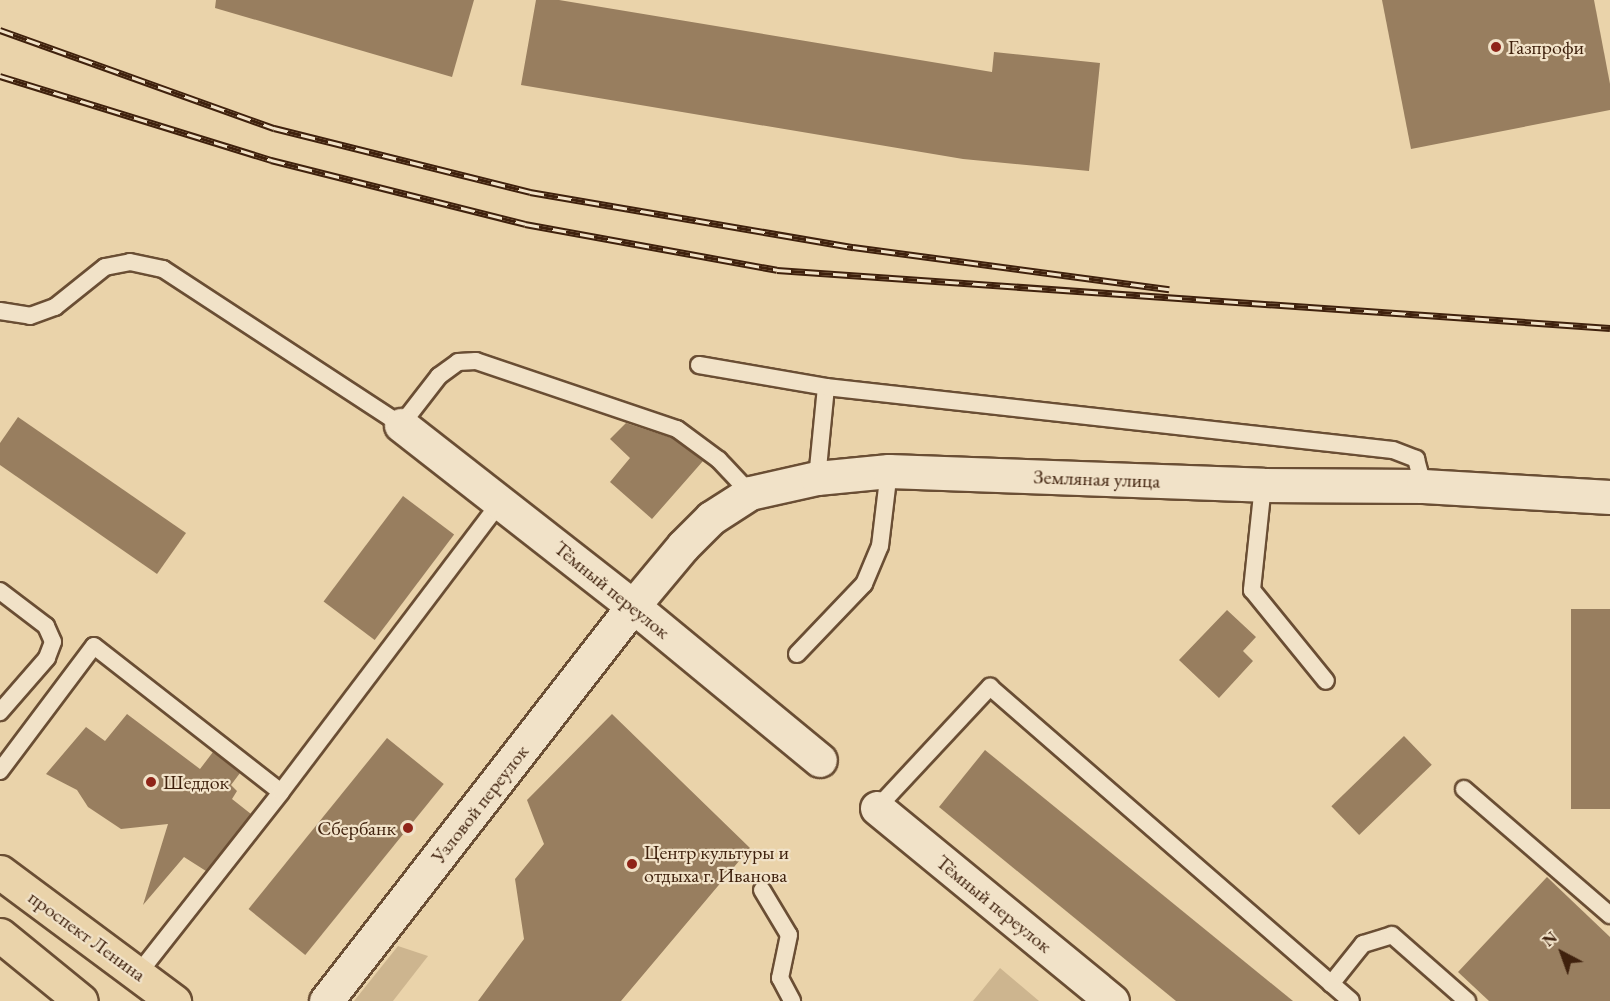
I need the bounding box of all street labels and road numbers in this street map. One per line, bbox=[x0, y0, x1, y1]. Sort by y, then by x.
street label: Земляная улица bbox=[1033, 465, 1161, 493]
street label: Тёмный переулок bbox=[549, 536, 675, 644]
street label: Узловой переулок bbox=[426, 740, 534, 868]
street label: Тёмный переулок bbox=[931, 850, 1057, 958]
street label: проспект Ленина bbox=[24, 885, 150, 987]

